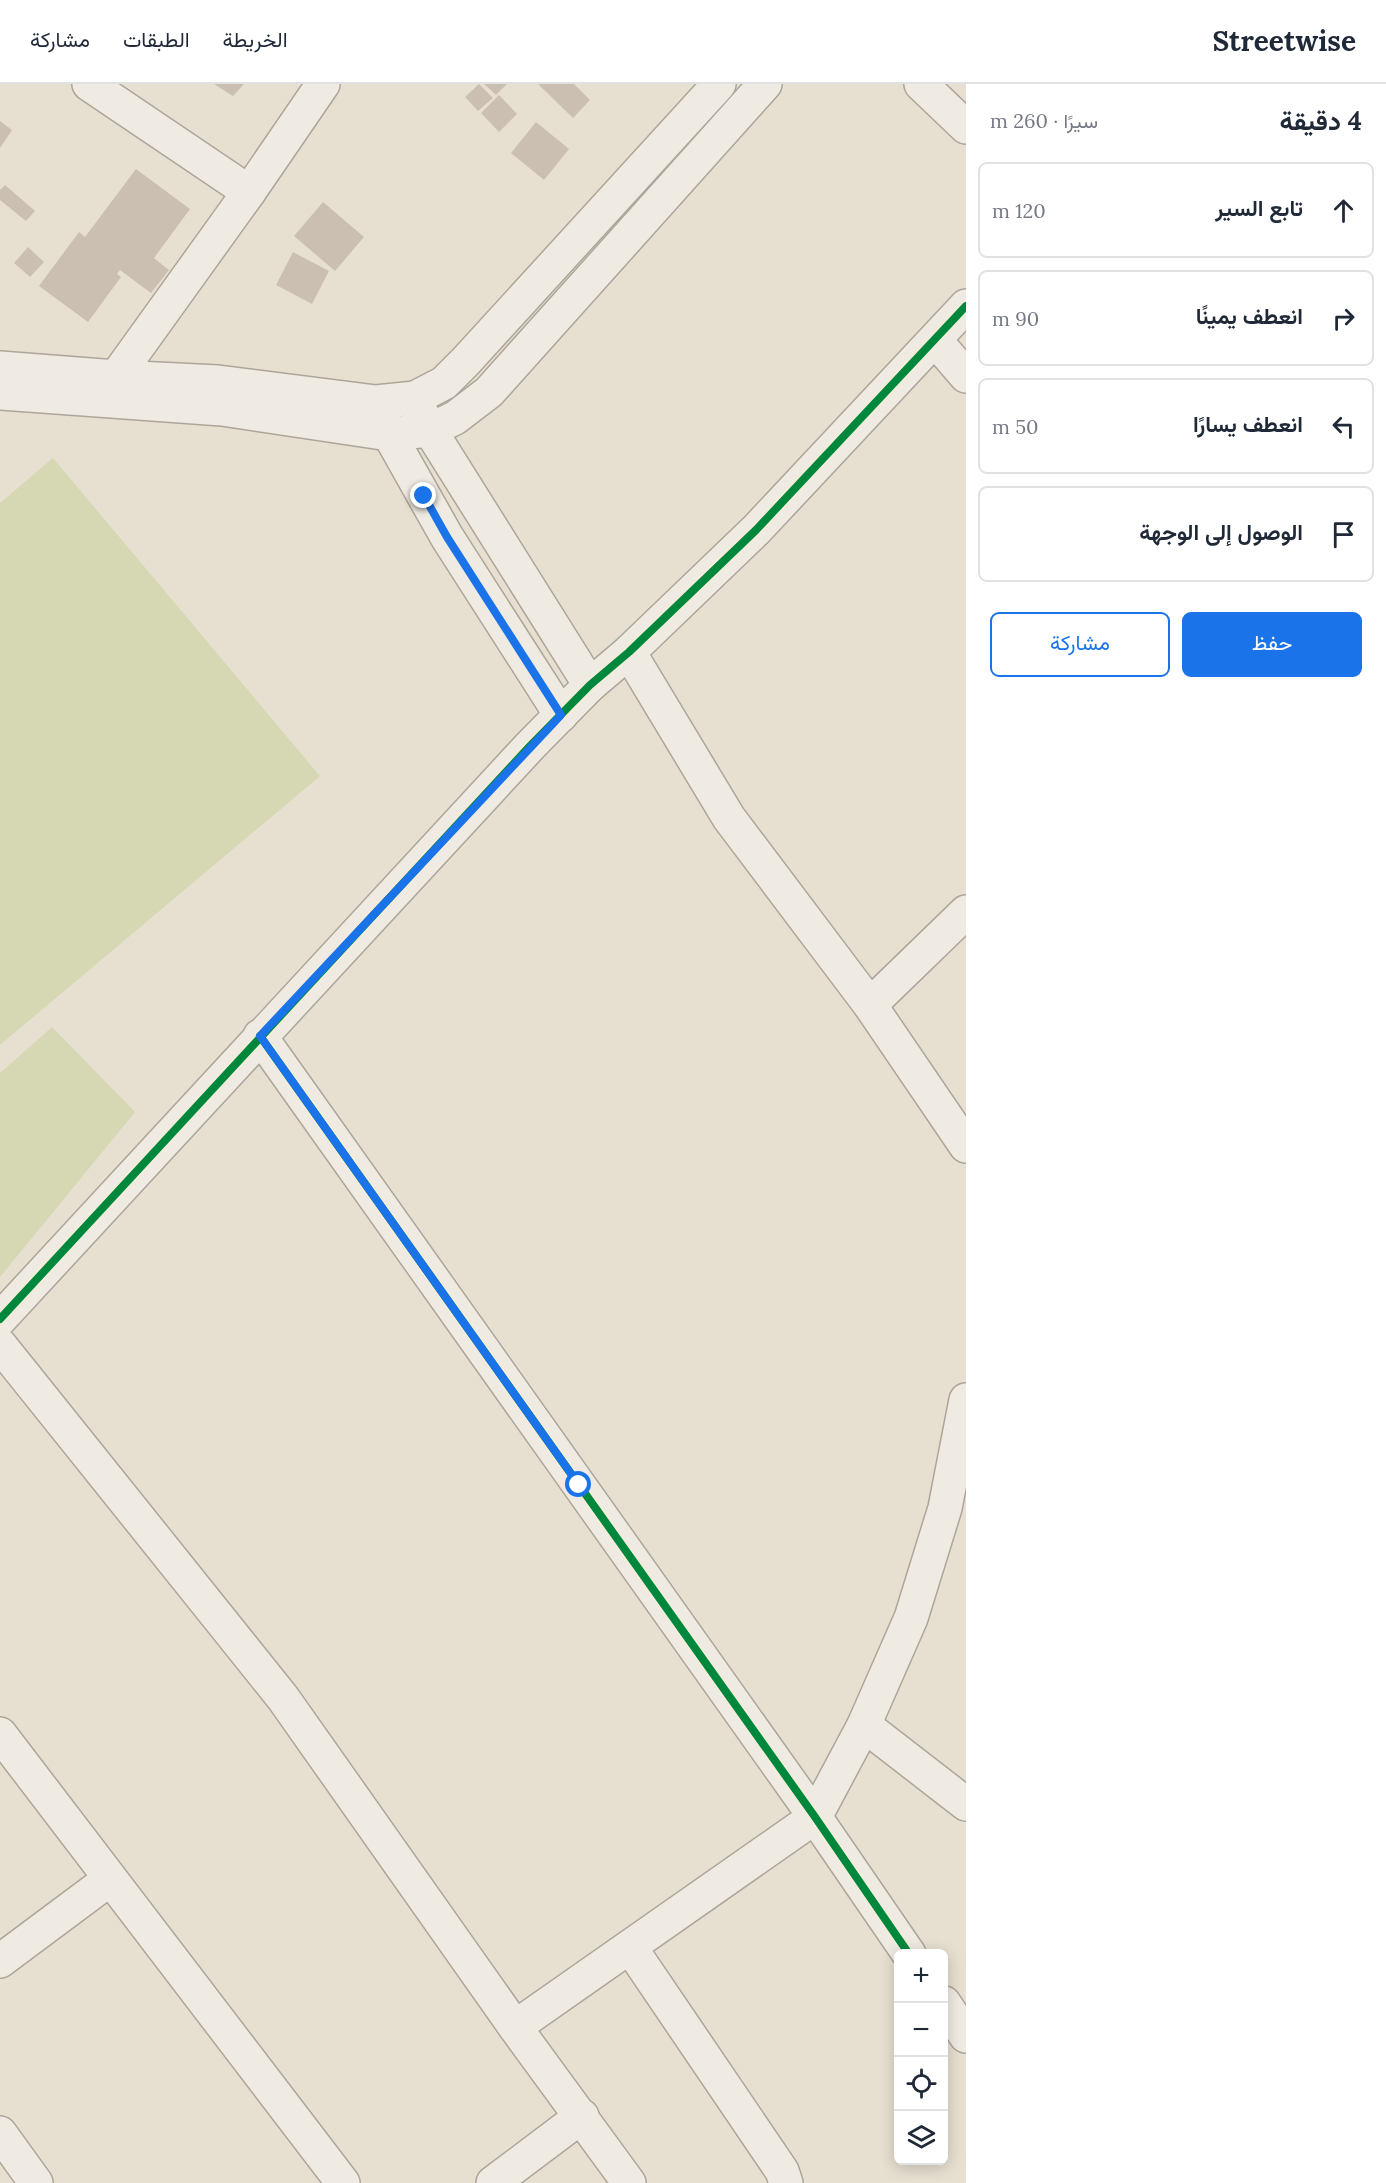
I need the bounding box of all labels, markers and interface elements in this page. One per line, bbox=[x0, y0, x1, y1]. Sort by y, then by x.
text: Streetwise bbox=[1212, 23, 1356, 59]
text: مشاركة bbox=[30, 26, 90, 53]
text: الطبقات bbox=[123, 26, 190, 53]
text: الخريطة bbox=[223, 26, 288, 53]
text: 4 دقيقة bbox=[1280, 104, 1362, 137]
text: سيرًا · 260 m bbox=[990, 108, 1098, 133]
text: تابع السير bbox=[1215, 194, 1303, 222]
icon: ahead bbox=[1327, 194, 1360, 227]
text: 120 m bbox=[992, 198, 1046, 223]
text: انعطف يمينًا bbox=[1196, 302, 1303, 330]
icon: right bbox=[1327, 302, 1360, 335]
text: 90 m bbox=[992, 306, 1039, 331]
text: انعطف يسارًا bbox=[1193, 410, 1303, 438]
icon: left bbox=[1327, 410, 1360, 443]
text: 50 m bbox=[992, 414, 1038, 439]
route end bbox=[410, 482, 436, 508]
text: الوصول إلى الوجهة bbox=[1139, 518, 1303, 546]
icon: arrive bbox=[1327, 518, 1360, 551]
button: مشاركة bbox=[990, 612, 1170, 677]
button: حفظ bbox=[1182, 612, 1362, 677]
route start bbox=[565, 1471, 591, 1497]
map controls bbox=[894, 1949, 948, 2165]
button: + bbox=[894, 1949, 948, 2003]
button: − bbox=[894, 2003, 948, 2057]
button: locate bbox=[894, 2057, 948, 2111]
button: layers bbox=[894, 2111, 948, 2165]

